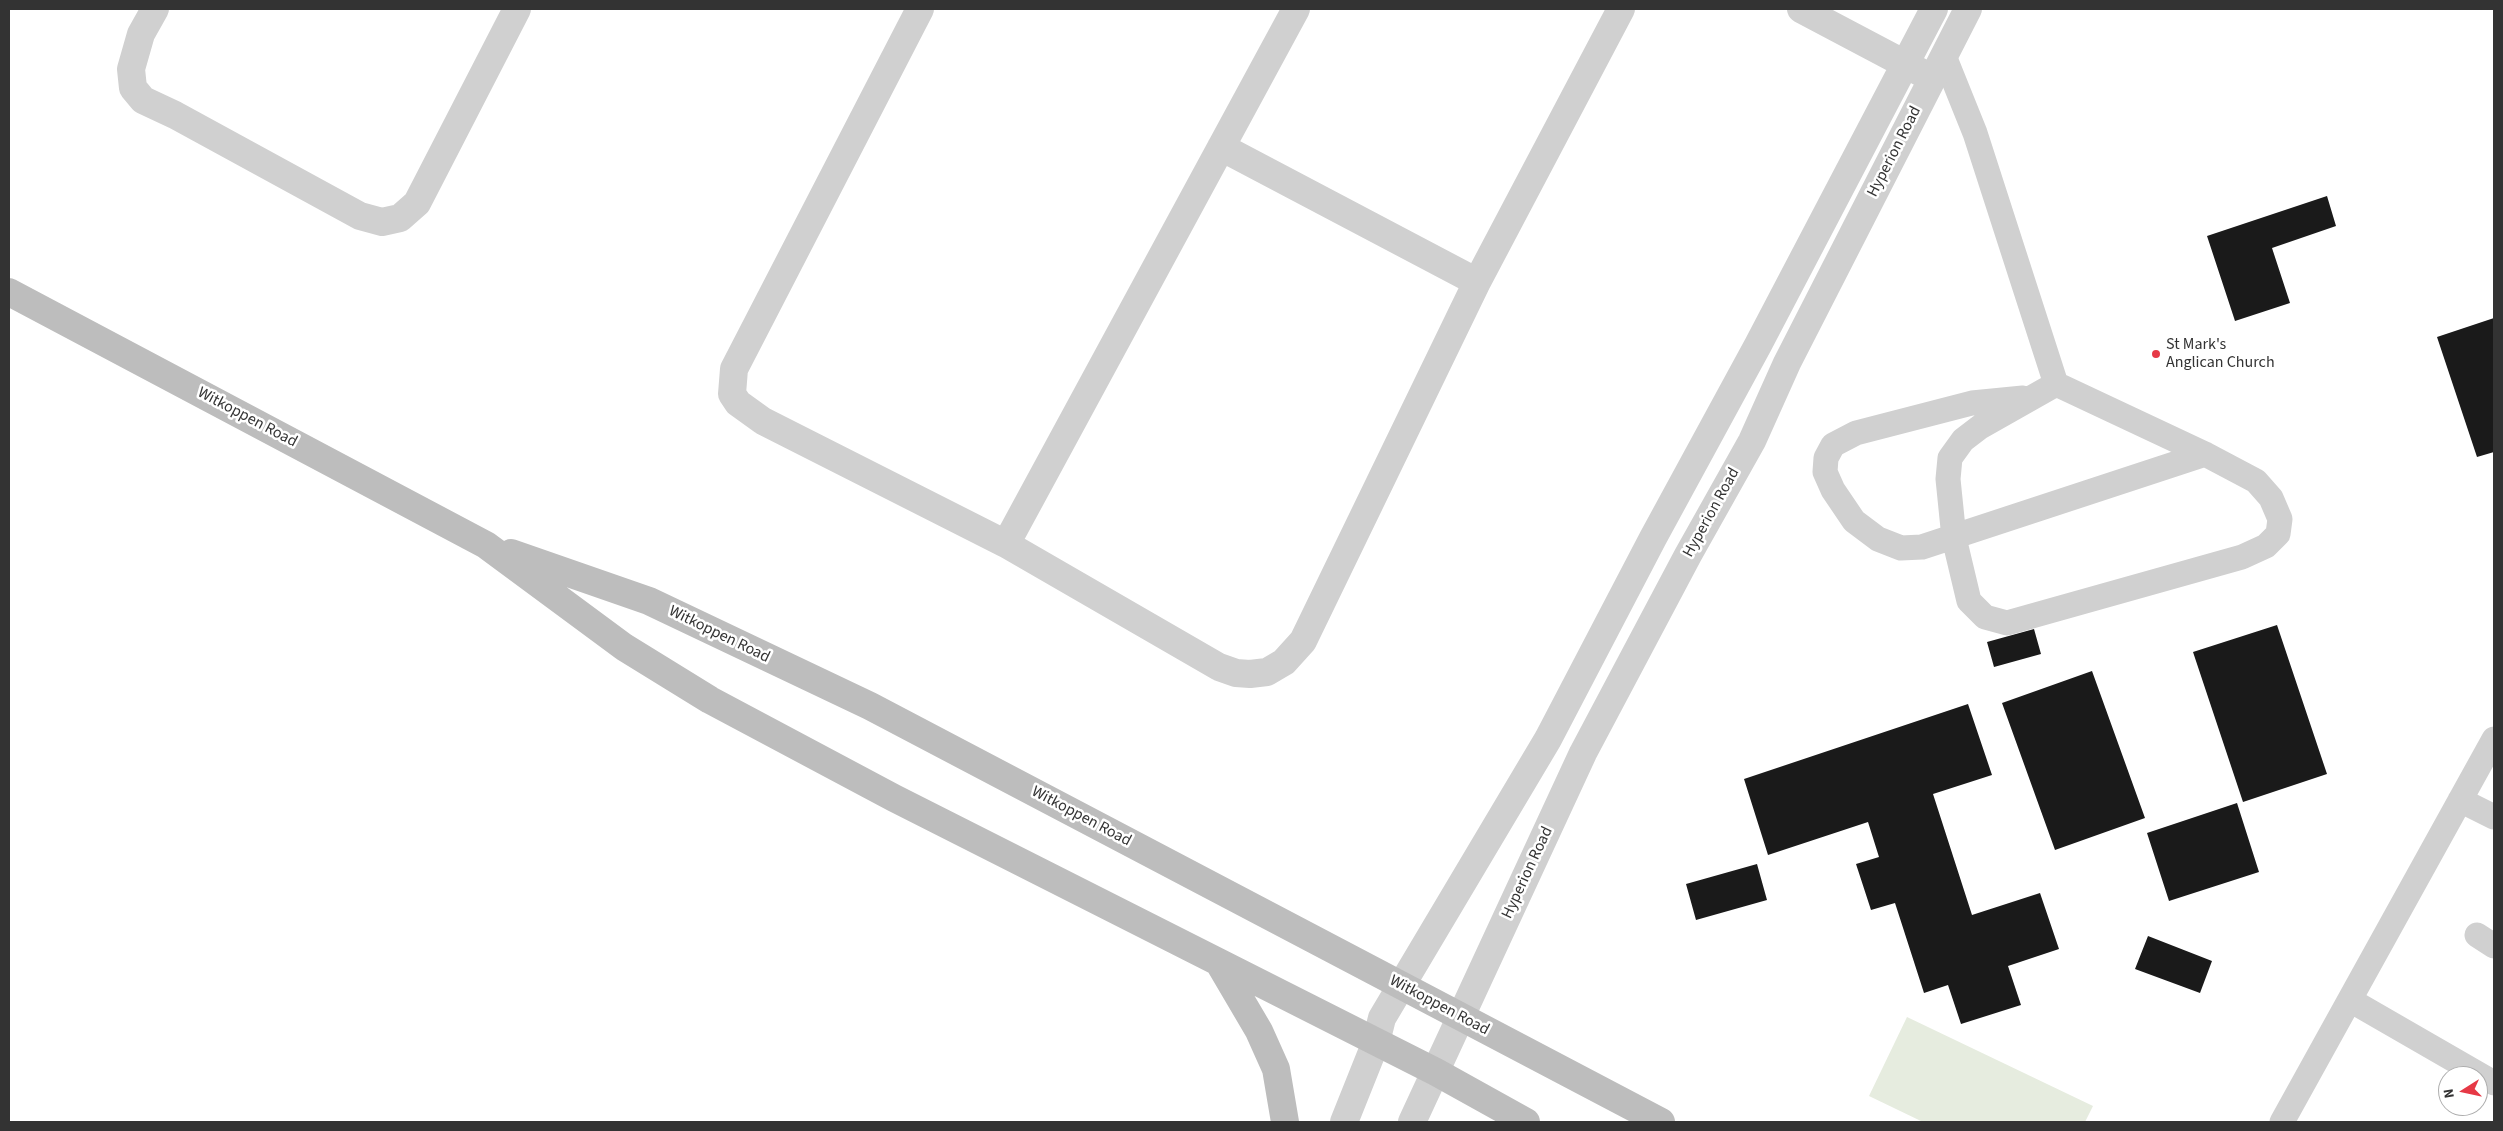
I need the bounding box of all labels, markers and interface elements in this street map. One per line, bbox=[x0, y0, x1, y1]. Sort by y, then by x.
street label: Hyperion Road bbox=[1864, 103, 1926, 201]
place label: St Mark's Anglican Church bbox=[2166, 335, 2275, 373]
marker: St Mark's Anglican Church bbox=[2150, 348, 2162, 360]
street label: Witkoppen Road bbox=[194, 384, 300, 452]
street label: Hyperion Road bbox=[1680, 465, 1744, 561]
street label: Witkoppen Road bbox=[665, 602, 773, 668]
street label: Witkoppen Road bbox=[1028, 783, 1134, 851]
street label: Hyperion Road bbox=[1498, 824, 1558, 922]
street label: Witkoppen Road bbox=[1386, 972, 1492, 1040]
north arrow bbox=[2438, 1066, 2488, 1116]
text: N bbox=[2439, 1087, 2460, 1100]

